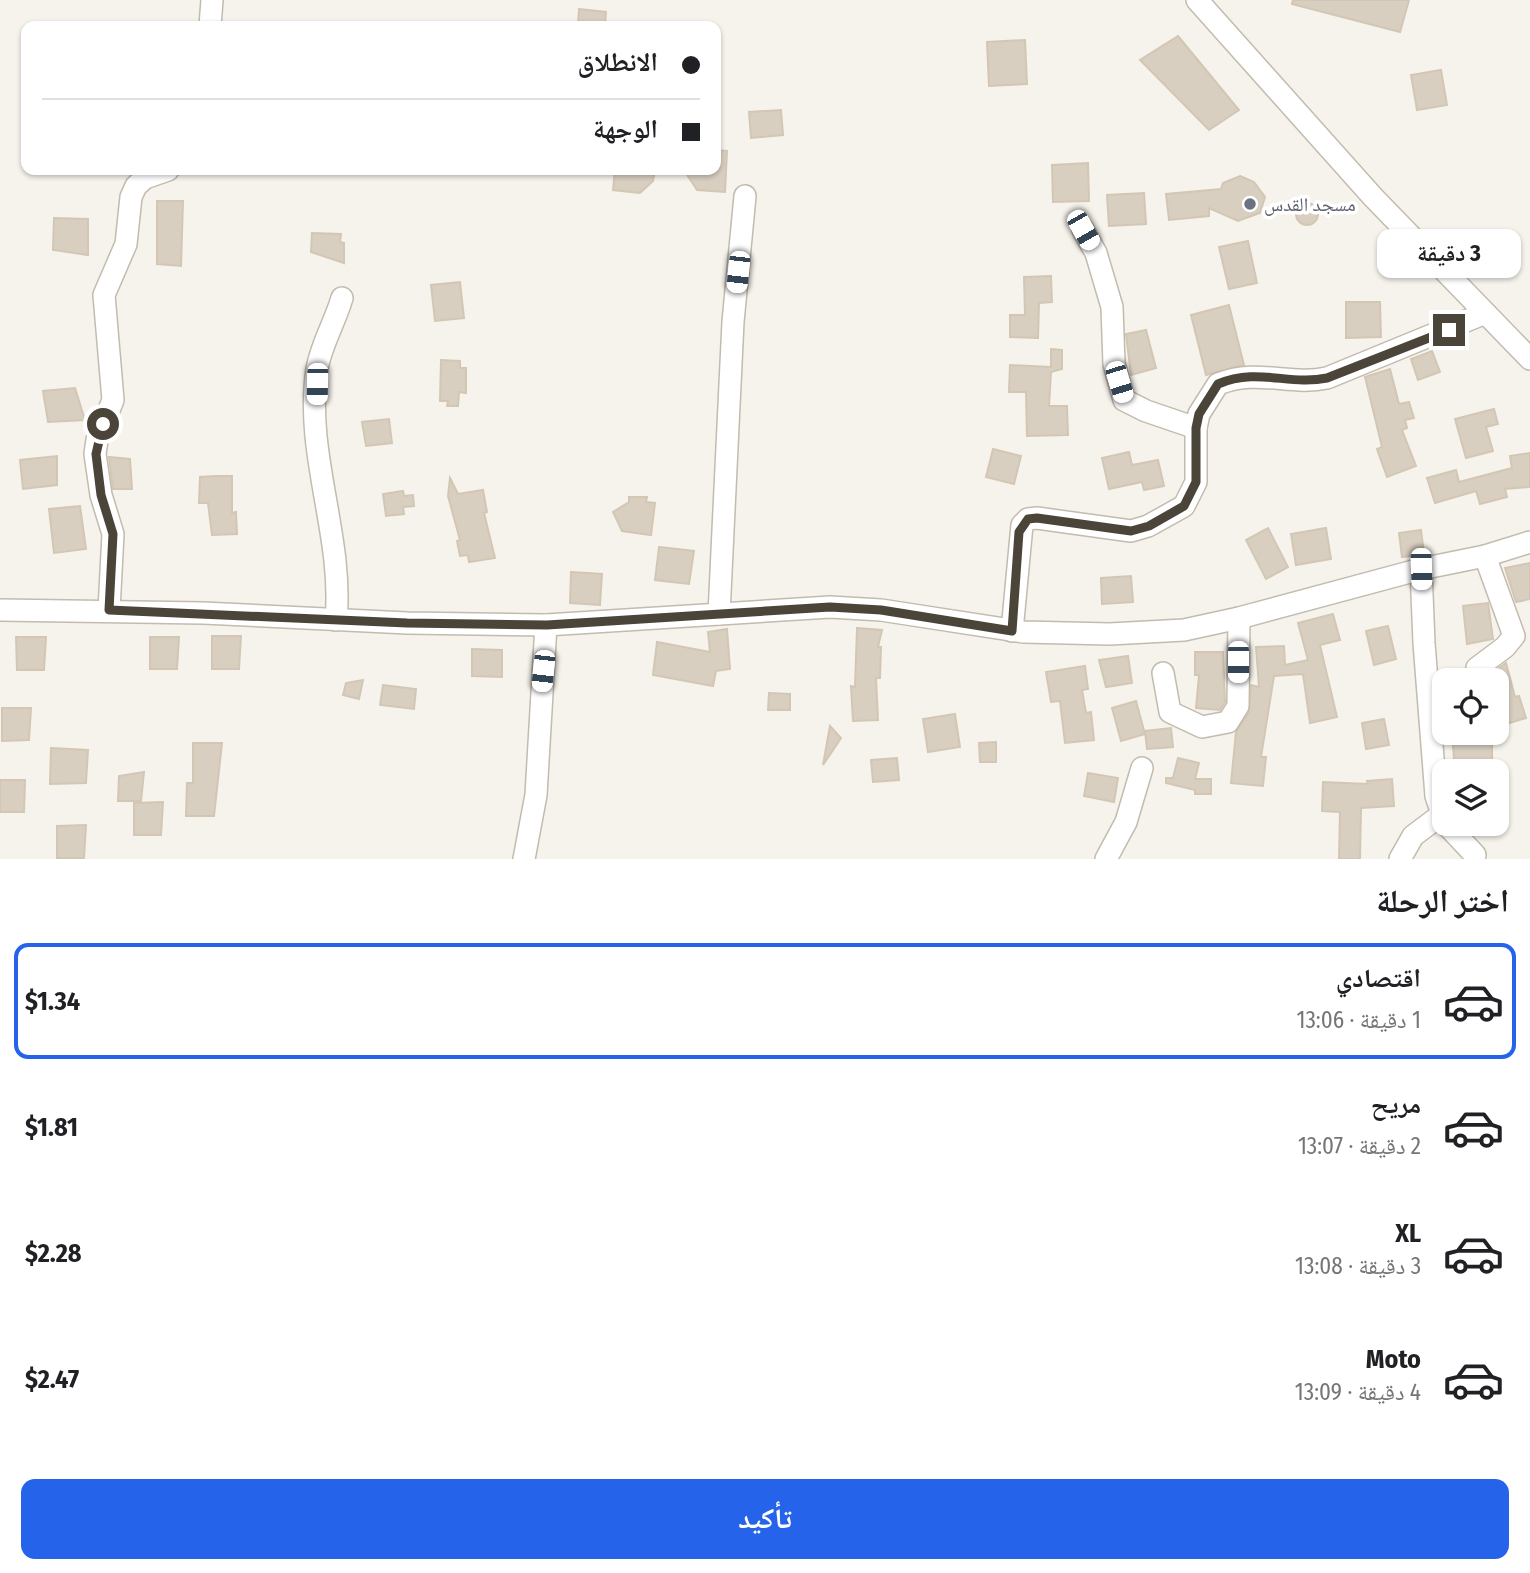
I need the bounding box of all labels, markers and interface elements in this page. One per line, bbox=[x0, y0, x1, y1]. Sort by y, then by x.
text: الانطلاق bbox=[578, 47, 658, 78]
text: الوجهة bbox=[593, 114, 658, 145]
place label: مسجد القدس bbox=[1264, 193, 1356, 216]
marker: مسجد القدس bbox=[1242, 196, 1258, 212]
car bbox=[1064, 207, 1103, 253]
callout: 3 دقيقة bbox=[1377, 229, 1521, 278]
text: 3 دقيقة bbox=[1417, 239, 1481, 267]
car bbox=[726, 250, 751, 294]
route end bbox=[1433, 314, 1465, 346]
car bbox=[1103, 359, 1136, 405]
car bbox=[307, 363, 328, 405]
route start bbox=[87, 408, 119, 440]
car bbox=[1410, 548, 1433, 590]
car bbox=[1228, 641, 1249, 683]
car bbox=[531, 649, 556, 693]
map controls bbox=[1432, 668, 1509, 836]
button: locate bbox=[1432, 668, 1509, 745]
button: layers bbox=[1432, 759, 1509, 836]
text: اختر الرحلة bbox=[1376, 882, 1509, 920]
text: اقتصادي bbox=[1336, 963, 1421, 994]
icon: car bbox=[1442, 970, 1505, 1033]
text: $1.34 bbox=[25, 986, 80, 1017]
text: 1 دقيقة · 13:06 bbox=[1297, 1006, 1421, 1034]
text: مريح bbox=[1371, 1089, 1421, 1120]
icon: car bbox=[1442, 1096, 1505, 1159]
text: $1.81 bbox=[25, 1112, 78, 1143]
text: 2 دقيقة · 13:07 bbox=[1298, 1132, 1421, 1160]
text: XL bbox=[1395, 1218, 1421, 1249]
icon: car bbox=[1442, 1222, 1505, 1285]
text: $2.28 bbox=[25, 1238, 81, 1269]
text: 3 دقيقة · 13:08 bbox=[1295, 1252, 1421, 1280]
text: Moto bbox=[1366, 1344, 1421, 1375]
icon: car bbox=[1442, 1348, 1505, 1411]
text: $2.47 bbox=[25, 1364, 79, 1395]
text: 4 دقيقة · 13:09 bbox=[1295, 1378, 1421, 1406]
button: تأكيد bbox=[21, 1479, 1509, 1559]

